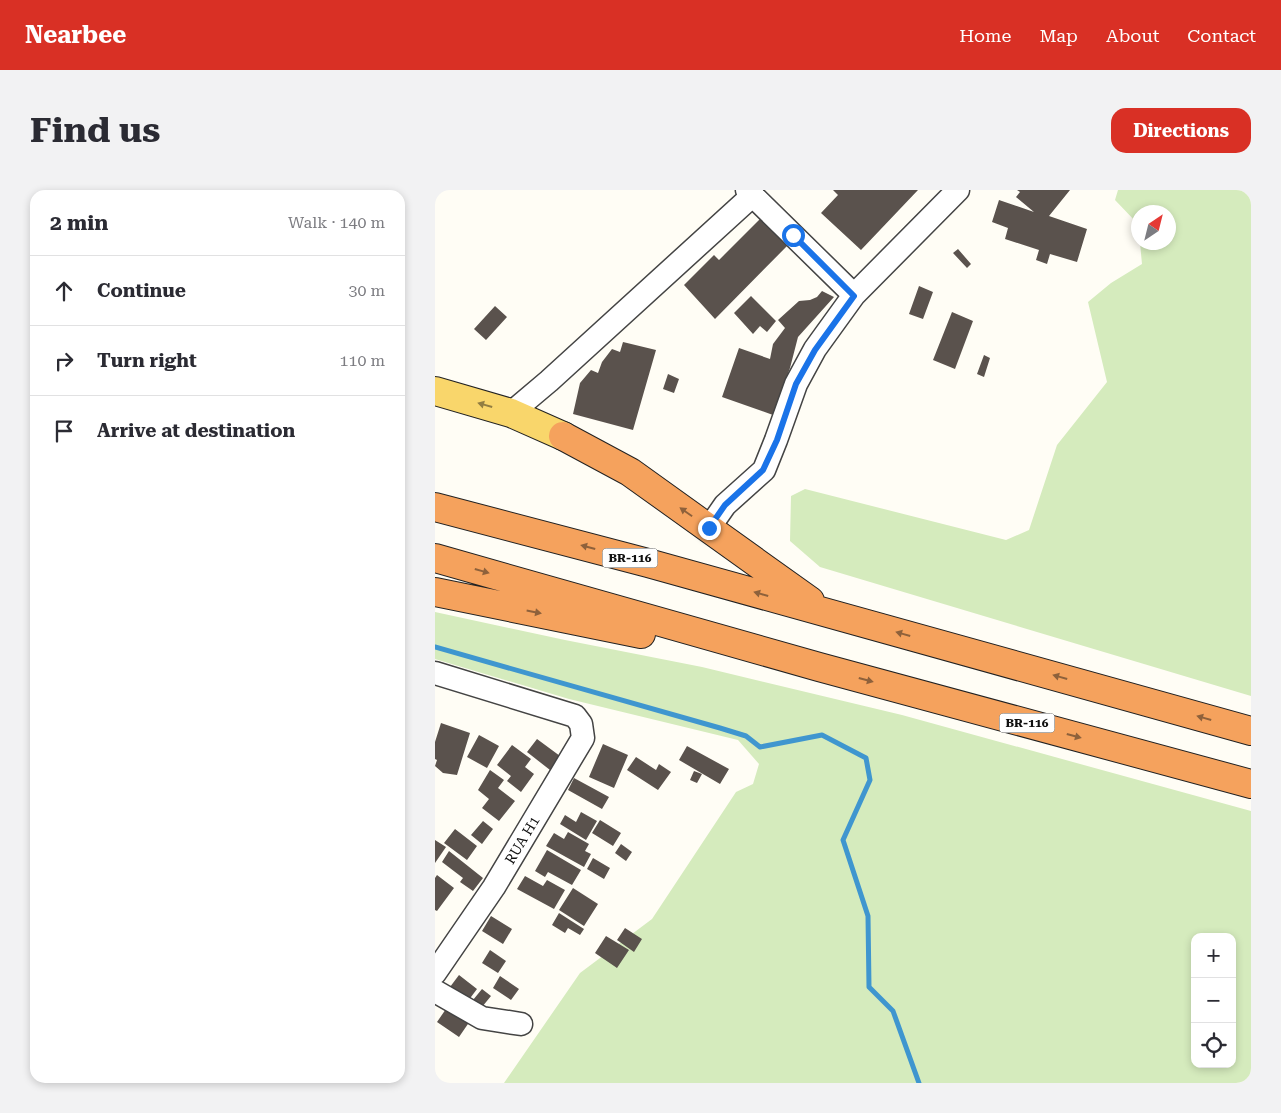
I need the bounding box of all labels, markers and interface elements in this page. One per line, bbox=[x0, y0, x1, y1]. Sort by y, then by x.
text: Nearbee bbox=[25, 21, 126, 49]
text: Home bbox=[959, 25, 1011, 46]
text: Map bbox=[1039, 25, 1078, 46]
text: About bbox=[1106, 25, 1159, 46]
text: Contact bbox=[1187, 25, 1256, 46]
button: Directions bbox=[1111, 108, 1251, 153]
text: Find us bbox=[30, 110, 160, 151]
north arrow bbox=[1131, 205, 1176, 250]
text: 2 min bbox=[50, 211, 108, 235]
text: Walk · 140 m bbox=[288, 213, 385, 232]
route start bbox=[782, 224, 805, 247]
icon: ahead bbox=[50, 277, 78, 305]
text: Continue bbox=[97, 279, 186, 302]
text: 30 m bbox=[348, 281, 385, 300]
icon: right bbox=[50, 347, 78, 375]
text: Turn right bbox=[97, 349, 197, 372]
text: 110 m bbox=[339, 351, 385, 370]
one-way arrow bbox=[478, 401, 493, 409]
icon: arrive bbox=[50, 417, 78, 445]
text: Arrive at destination bbox=[97, 419, 295, 442]
one-way arrow bbox=[679, 507, 693, 517]
route end bbox=[698, 517, 721, 540]
one-way arrow bbox=[580, 543, 595, 551]
road number: BR-116 bbox=[603, 548, 657, 568]
one-way arrow bbox=[474, 568, 489, 576]
one-way arrow bbox=[754, 590, 769, 598]
one-way arrow bbox=[527, 608, 542, 616]
one-way arrow bbox=[896, 630, 911, 638]
one-way arrow bbox=[1052, 673, 1067, 681]
one-way arrow bbox=[859, 676, 874, 684]
one-way arrow bbox=[1196, 713, 1211, 721]
road number: BR-116 bbox=[999, 714, 1055, 732]
one-way arrow bbox=[1066, 732, 1081, 740]
street label: RUA H1 bbox=[501, 813, 543, 867]
map controls bbox=[1191, 933, 1236, 1068]
button: + bbox=[1191, 933, 1236, 978]
button: − bbox=[1191, 978, 1236, 1023]
button: locate bbox=[1191, 1023, 1236, 1068]

